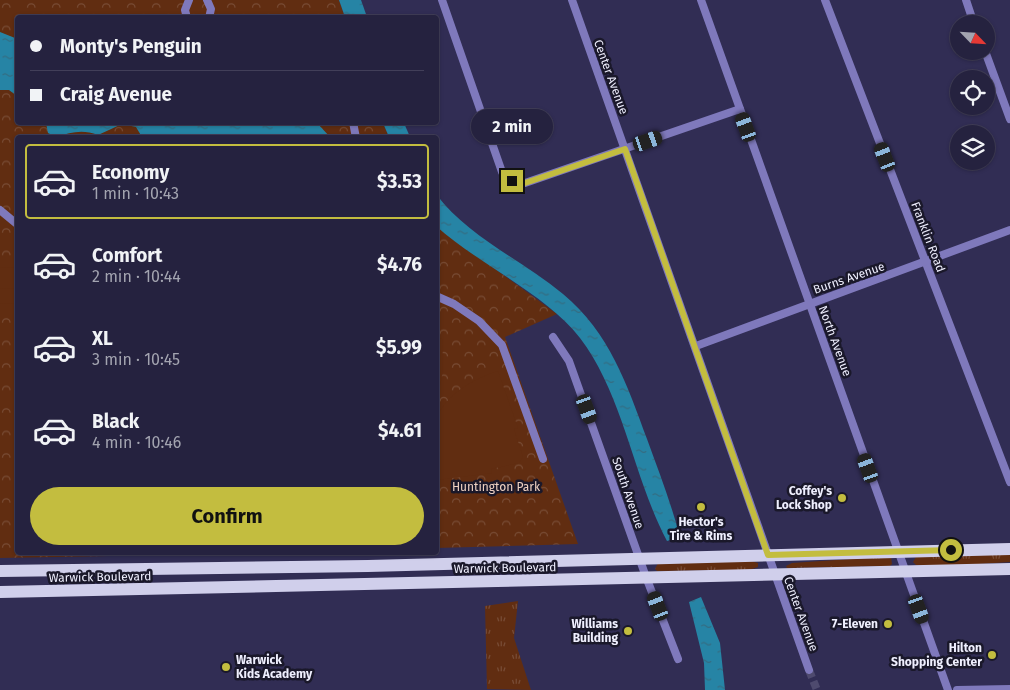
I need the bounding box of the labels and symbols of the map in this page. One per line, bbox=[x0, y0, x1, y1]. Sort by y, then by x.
north arrow bbox=[950, 15, 995, 60]
street label: Center Avenue bbox=[591, 38, 631, 116]
callout: 2 min bbox=[471, 109, 553, 144]
car bbox=[733, 110, 758, 144]
car bbox=[631, 129, 664, 153]
car bbox=[872, 140, 897, 174]
route end bbox=[501, 170, 523, 192]
street label: Franklin Road bbox=[908, 200, 948, 274]
street label: Burns Avenue bbox=[811, 259, 887, 297]
street label: North Avenue bbox=[816, 304, 854, 378]
car bbox=[574, 392, 599, 426]
car bbox=[855, 451, 880, 485]
street label: South Avenue bbox=[609, 455, 647, 531]
park label: Huntington Park bbox=[452, 480, 541, 494]
place label: Coffey's Lock Shop bbox=[776, 484, 832, 512]
marker: Coffey's Lock Shop bbox=[836, 492, 848, 504]
marker: Hector's Tire & Rims bbox=[695, 501, 707, 513]
place label: Hector's Tire & Rims bbox=[670, 515, 732, 543]
route start bbox=[940, 539, 962, 561]
street label: Warwick Boulevard bbox=[454, 560, 556, 576]
street label: Warwick Boulevard bbox=[49, 569, 151, 585]
street label: Center Avenue bbox=[781, 575, 821, 653]
car bbox=[645, 589, 670, 623]
car bbox=[906, 592, 931, 626]
place label: Williams Building bbox=[571, 617, 618, 645]
place label: 7-Eleven bbox=[832, 617, 878, 631]
marker: 7-Eleven bbox=[882, 618, 894, 630]
marker: Williams Building bbox=[622, 625, 634, 637]
place label: Hilton Shopping Center bbox=[891, 641, 982, 669]
marker: Hilton Shopping Center bbox=[986, 649, 998, 661]
place label: Warwick Kids Academy bbox=[236, 653, 313, 681]
marker: Warwick Kids Academy bbox=[220, 661, 232, 673]

